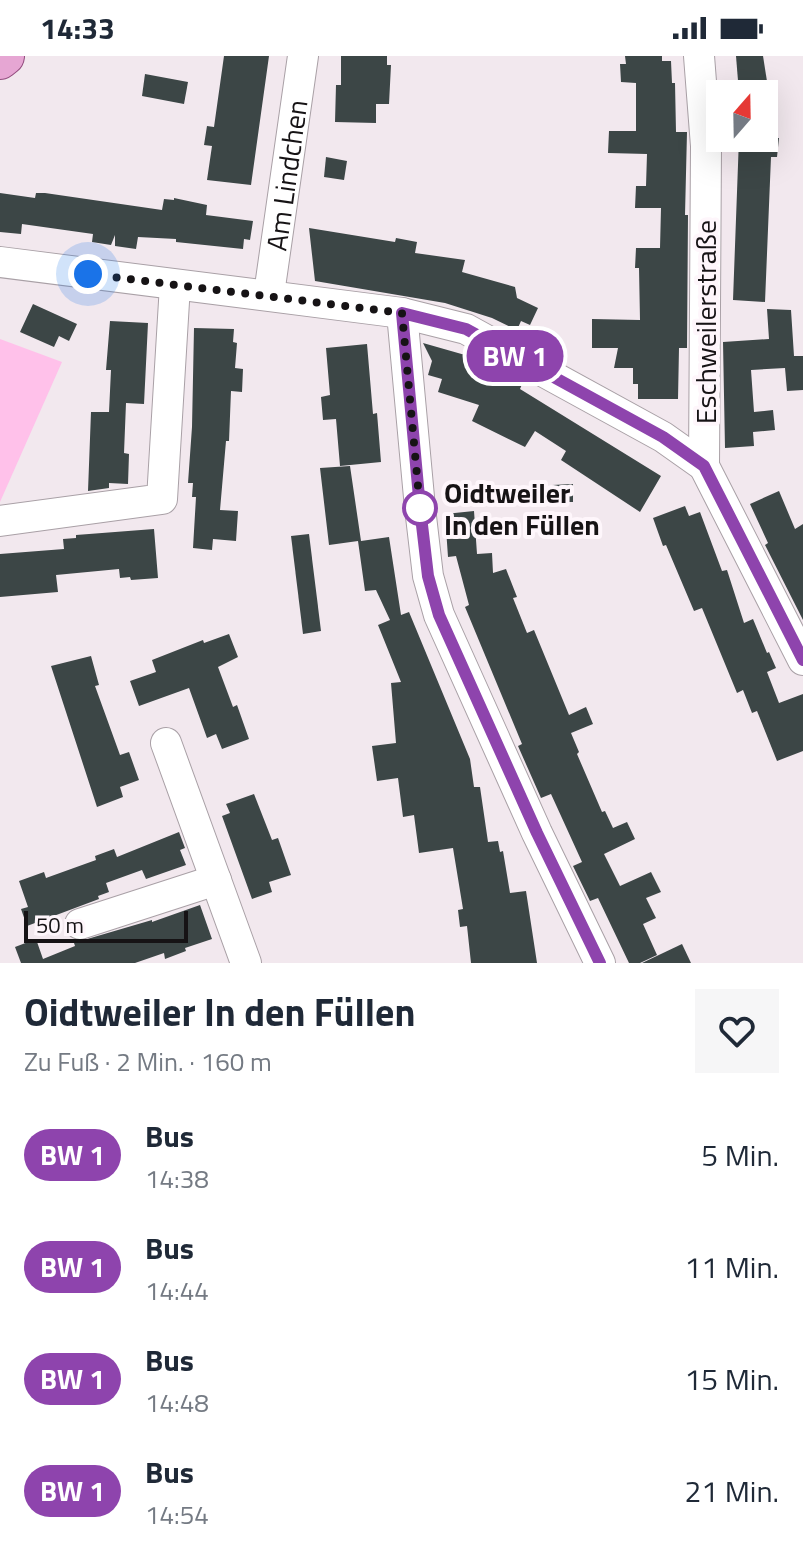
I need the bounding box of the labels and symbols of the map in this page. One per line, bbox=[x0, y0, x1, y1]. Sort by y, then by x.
north arrow bbox=[706, 80, 778, 152]
street label: Am Lindchen bbox=[254, 97, 318, 254]
street label: Eschweilerstraße bbox=[684, 220, 727, 424]
your location bbox=[68, 254, 108, 294]
line badge: BW 1 bbox=[459, 330, 571, 382]
place label: Oidtweiler In den Füllen bbox=[444, 471, 600, 546]
marker: Oidtweiler In den Füllen bbox=[403, 491, 437, 525]
scale bar bbox=[24, 907, 188, 943]

